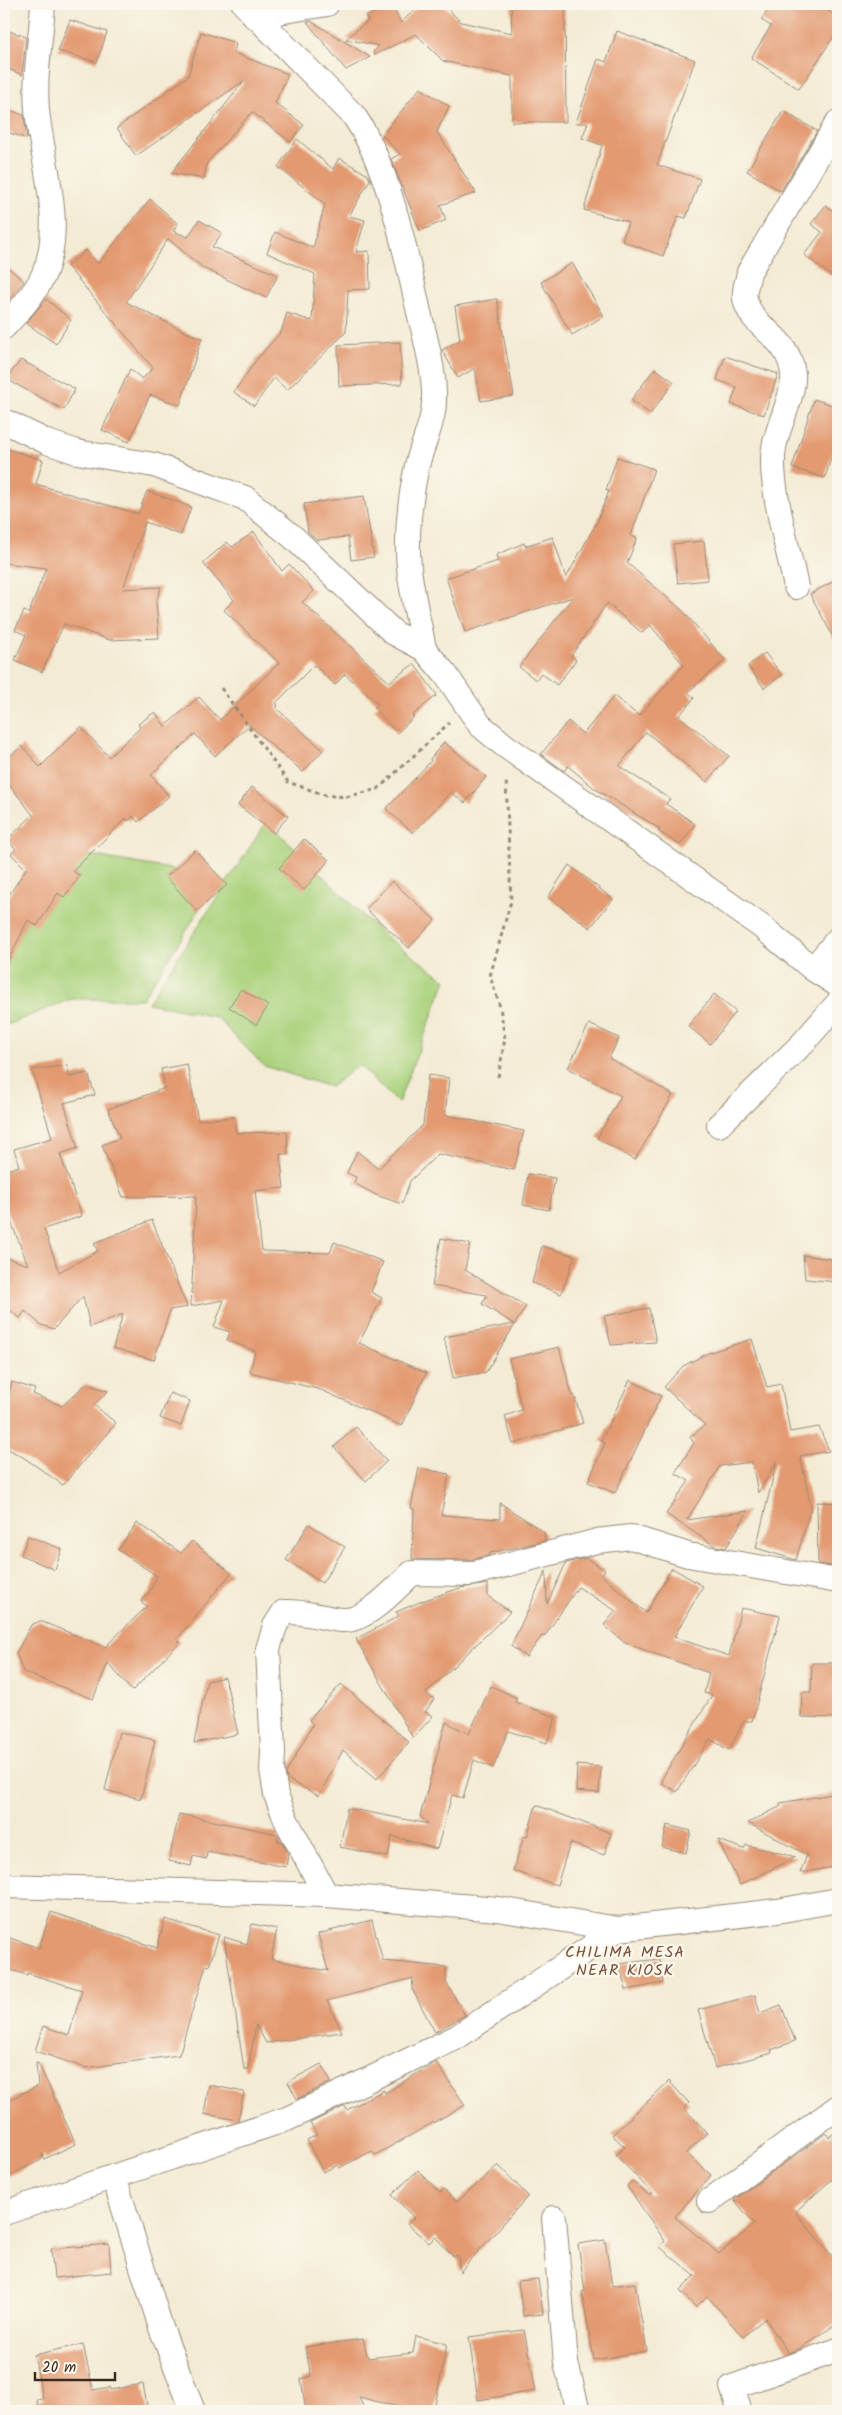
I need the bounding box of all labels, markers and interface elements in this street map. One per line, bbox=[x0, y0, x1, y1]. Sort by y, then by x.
district label: CHILIMA MESA NEAR KIOSK bbox=[565, 1940, 685, 1983]
scale bar bbox=[35, 2350, 115, 2382]
text: 20 m bbox=[42, 2356, 76, 2380]

